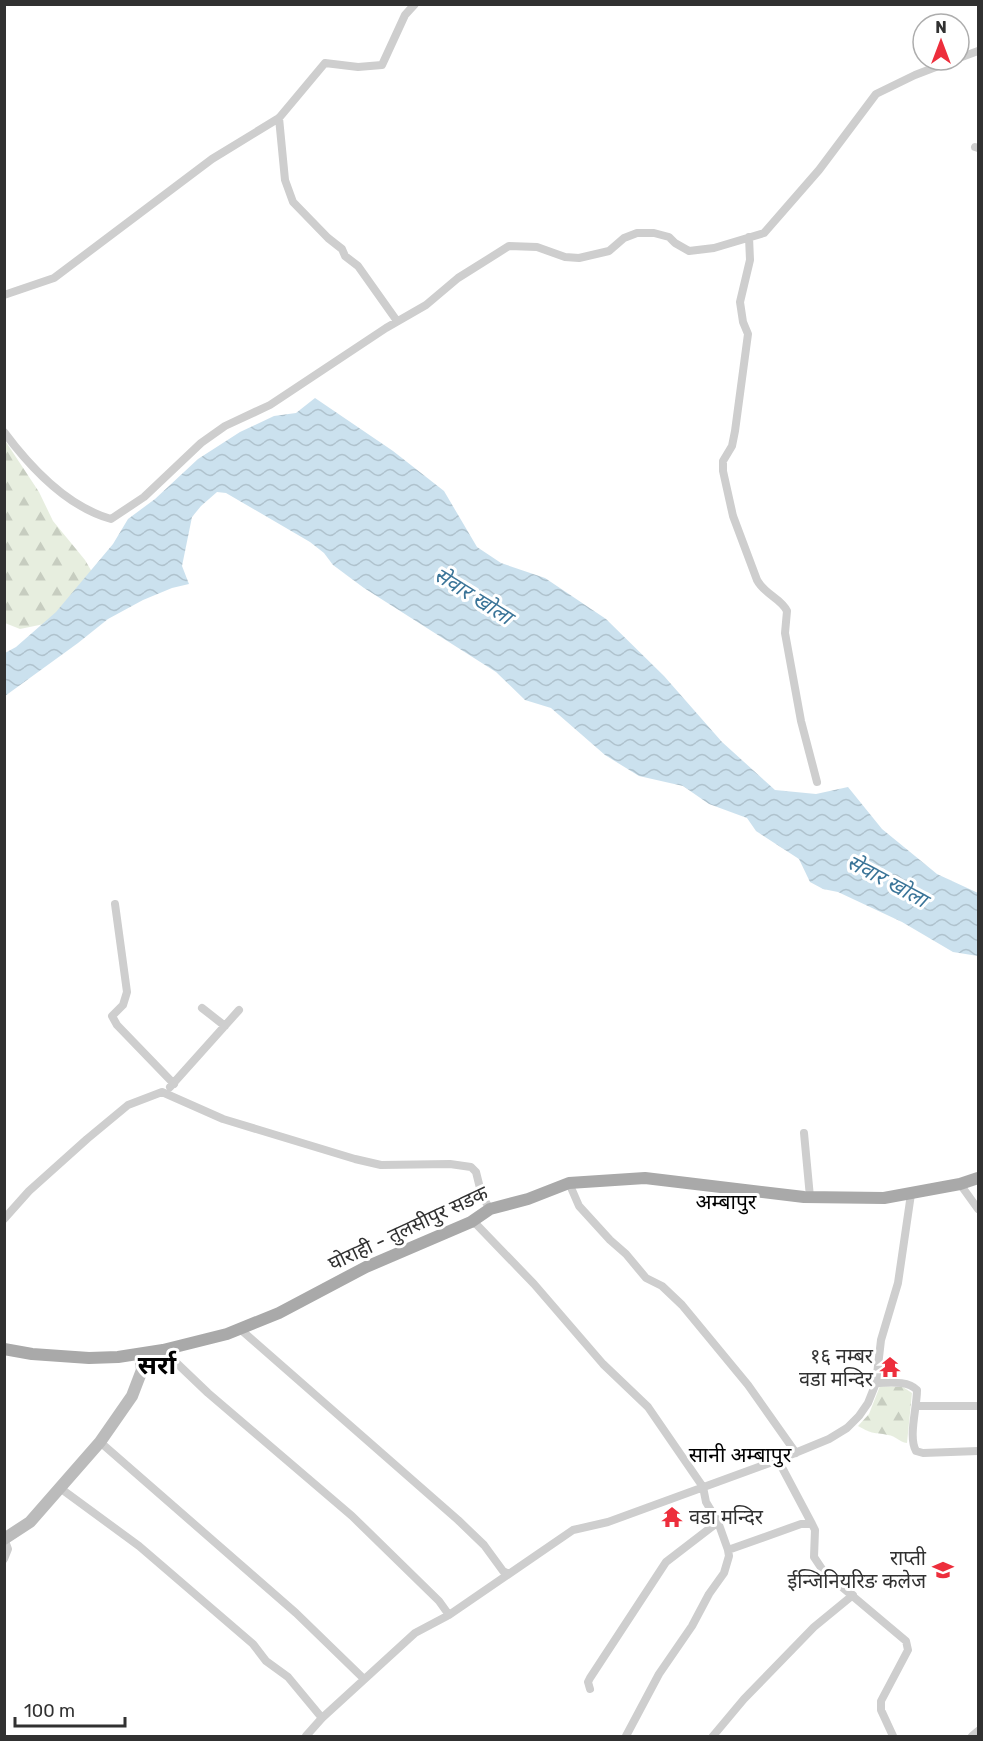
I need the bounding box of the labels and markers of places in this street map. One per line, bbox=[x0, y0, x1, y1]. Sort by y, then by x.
place label: १६ नम्बर वडा मन्दिर bbox=[799, 1344, 874, 1391]
temple icon: १६ नम्बर वडा मन्दिर bbox=[878, 1355, 902, 1379]
temple icon: वडा मन्दिर bbox=[660, 1505, 684, 1529]
place label: वडा मन्दिर bbox=[689, 1505, 764, 1529]
place label: राप्ती ईन्जिनियरिङ कलेज bbox=[788, 1546, 927, 1593]
school or university icon: राप्ती ईन्जिनियरिङ कलेज bbox=[931, 1558, 955, 1582]

